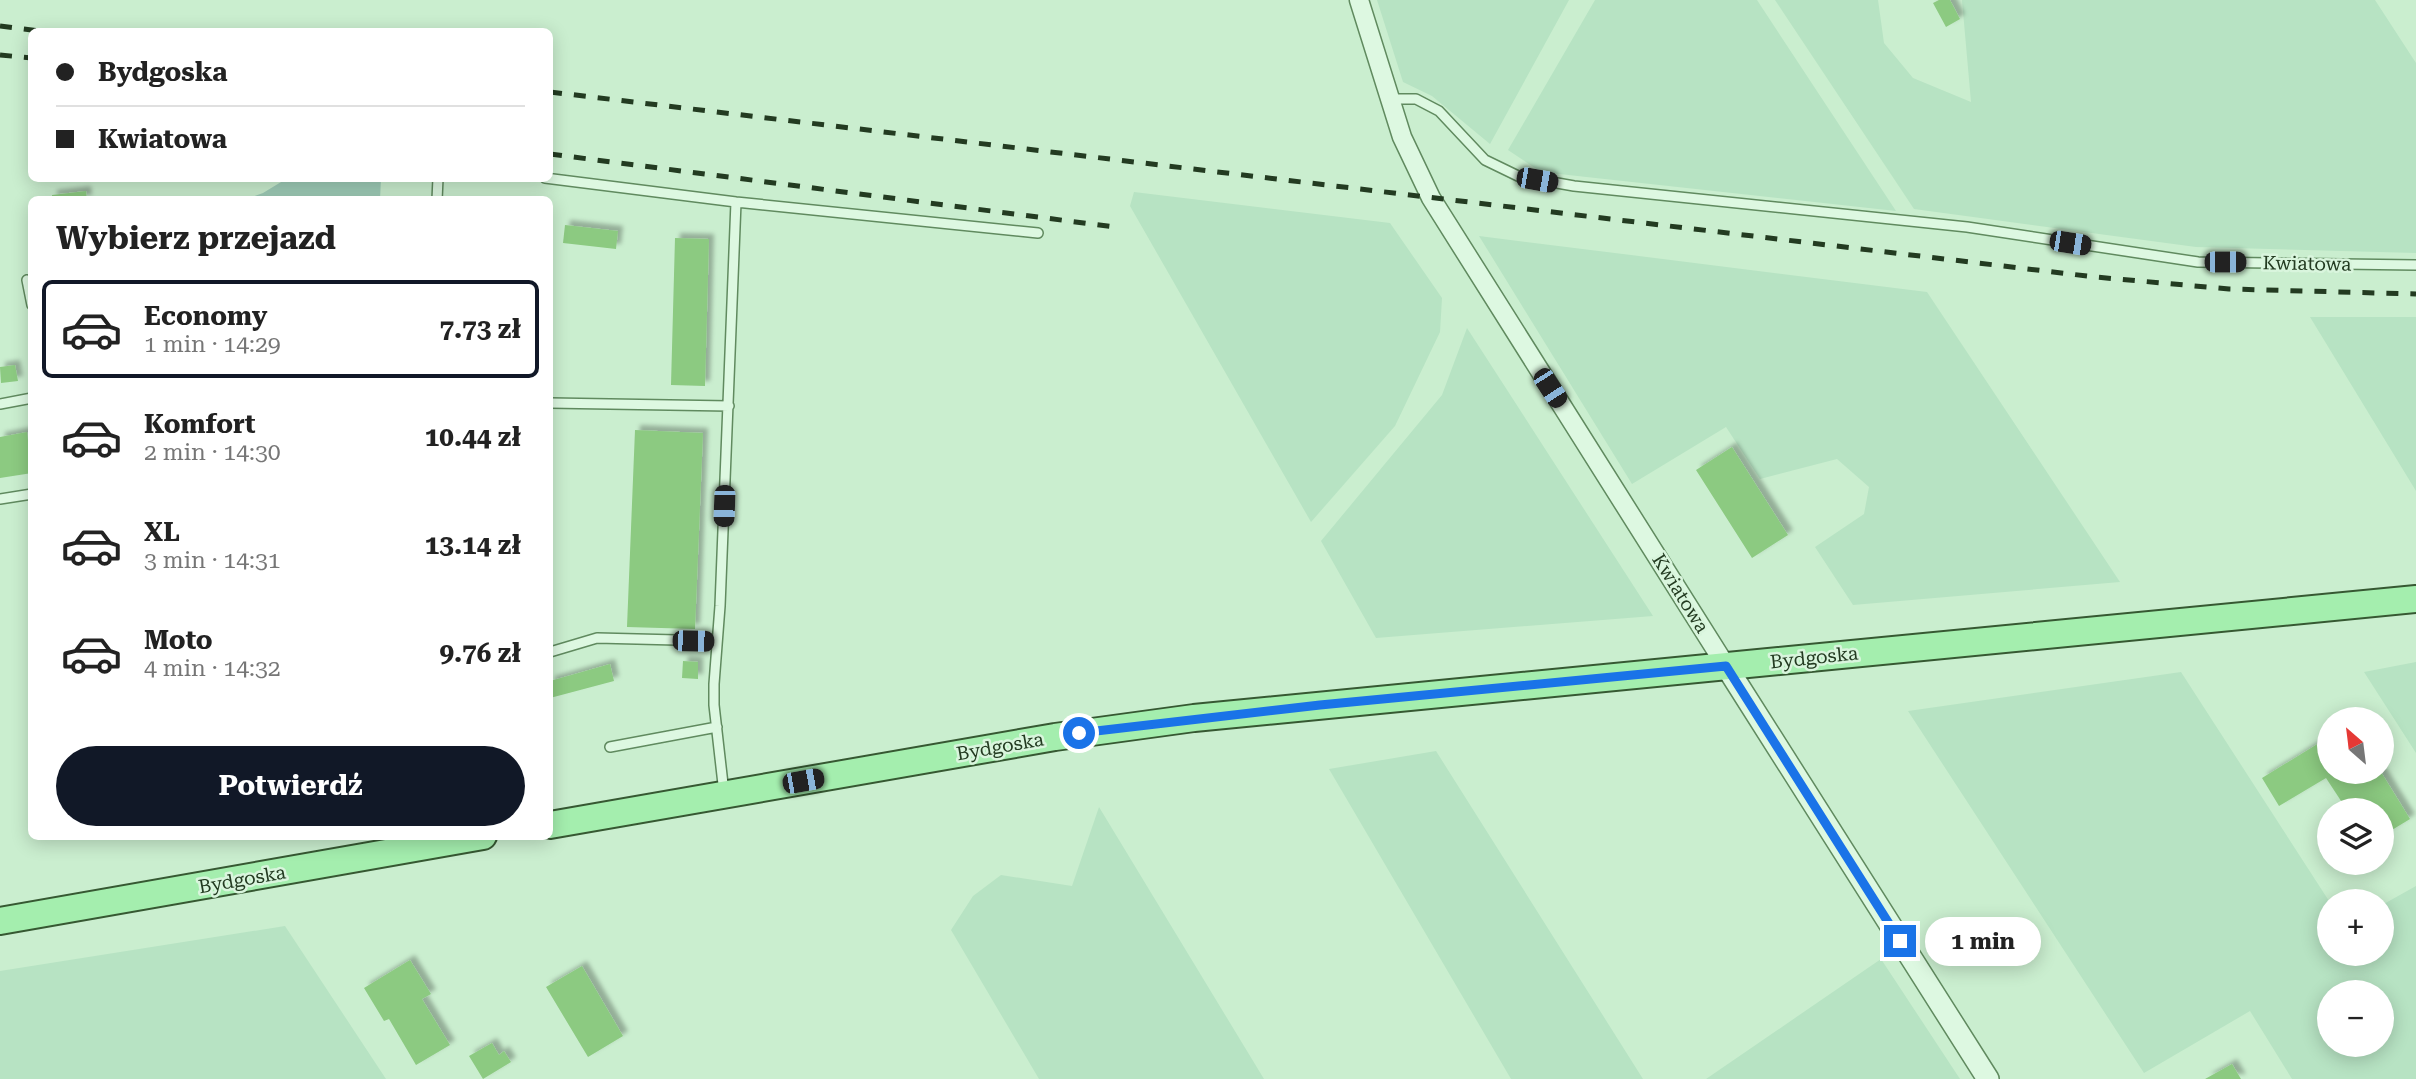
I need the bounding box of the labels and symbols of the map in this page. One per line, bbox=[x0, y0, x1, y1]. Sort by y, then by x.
car bbox=[1515, 166, 1560, 194]
car bbox=[2048, 229, 2093, 257]
street label: Kwiatowa bbox=[2262, 251, 2352, 276]
car bbox=[2205, 252, 2247, 273]
car bbox=[1530, 365, 1571, 411]
car bbox=[713, 485, 736, 527]
street label: Kwiatowa bbox=[1647, 549, 1714, 638]
car bbox=[672, 630, 715, 652]
street label: Bydgoska bbox=[1769, 641, 1860, 674]
north arrow bbox=[2317, 707, 2394, 784]
route start bbox=[1063, 717, 1095, 749]
street label: Bydgoska bbox=[955, 727, 1046, 765]
car bbox=[781, 767, 826, 795]
street label: Bydgoska bbox=[197, 860, 288, 898]
callout: 1 min bbox=[1924, 916, 2040, 965]
route end bbox=[1884, 925, 1916, 957]

